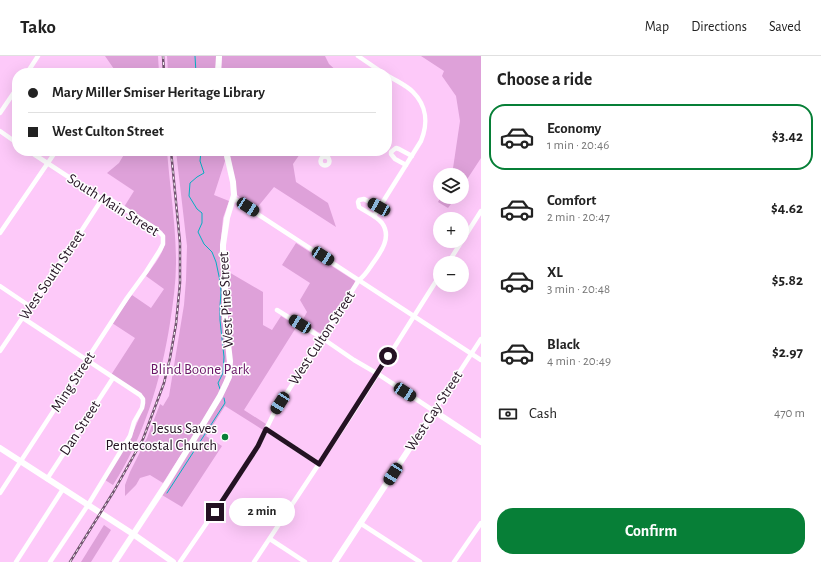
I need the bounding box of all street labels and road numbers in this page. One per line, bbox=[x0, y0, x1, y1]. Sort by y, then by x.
street label: South Main Street bbox=[65, 171, 162, 239]
street label: West South Street bbox=[17, 227, 88, 323]
street label: West Pine Street bbox=[216, 251, 236, 348]
street label: West Culton Street bbox=[286, 288, 358, 388]
street label: Ming Street bbox=[48, 349, 98, 415]
street label: West Gay Street bbox=[403, 368, 466, 454]
street label: Dan Street bbox=[57, 398, 103, 458]

